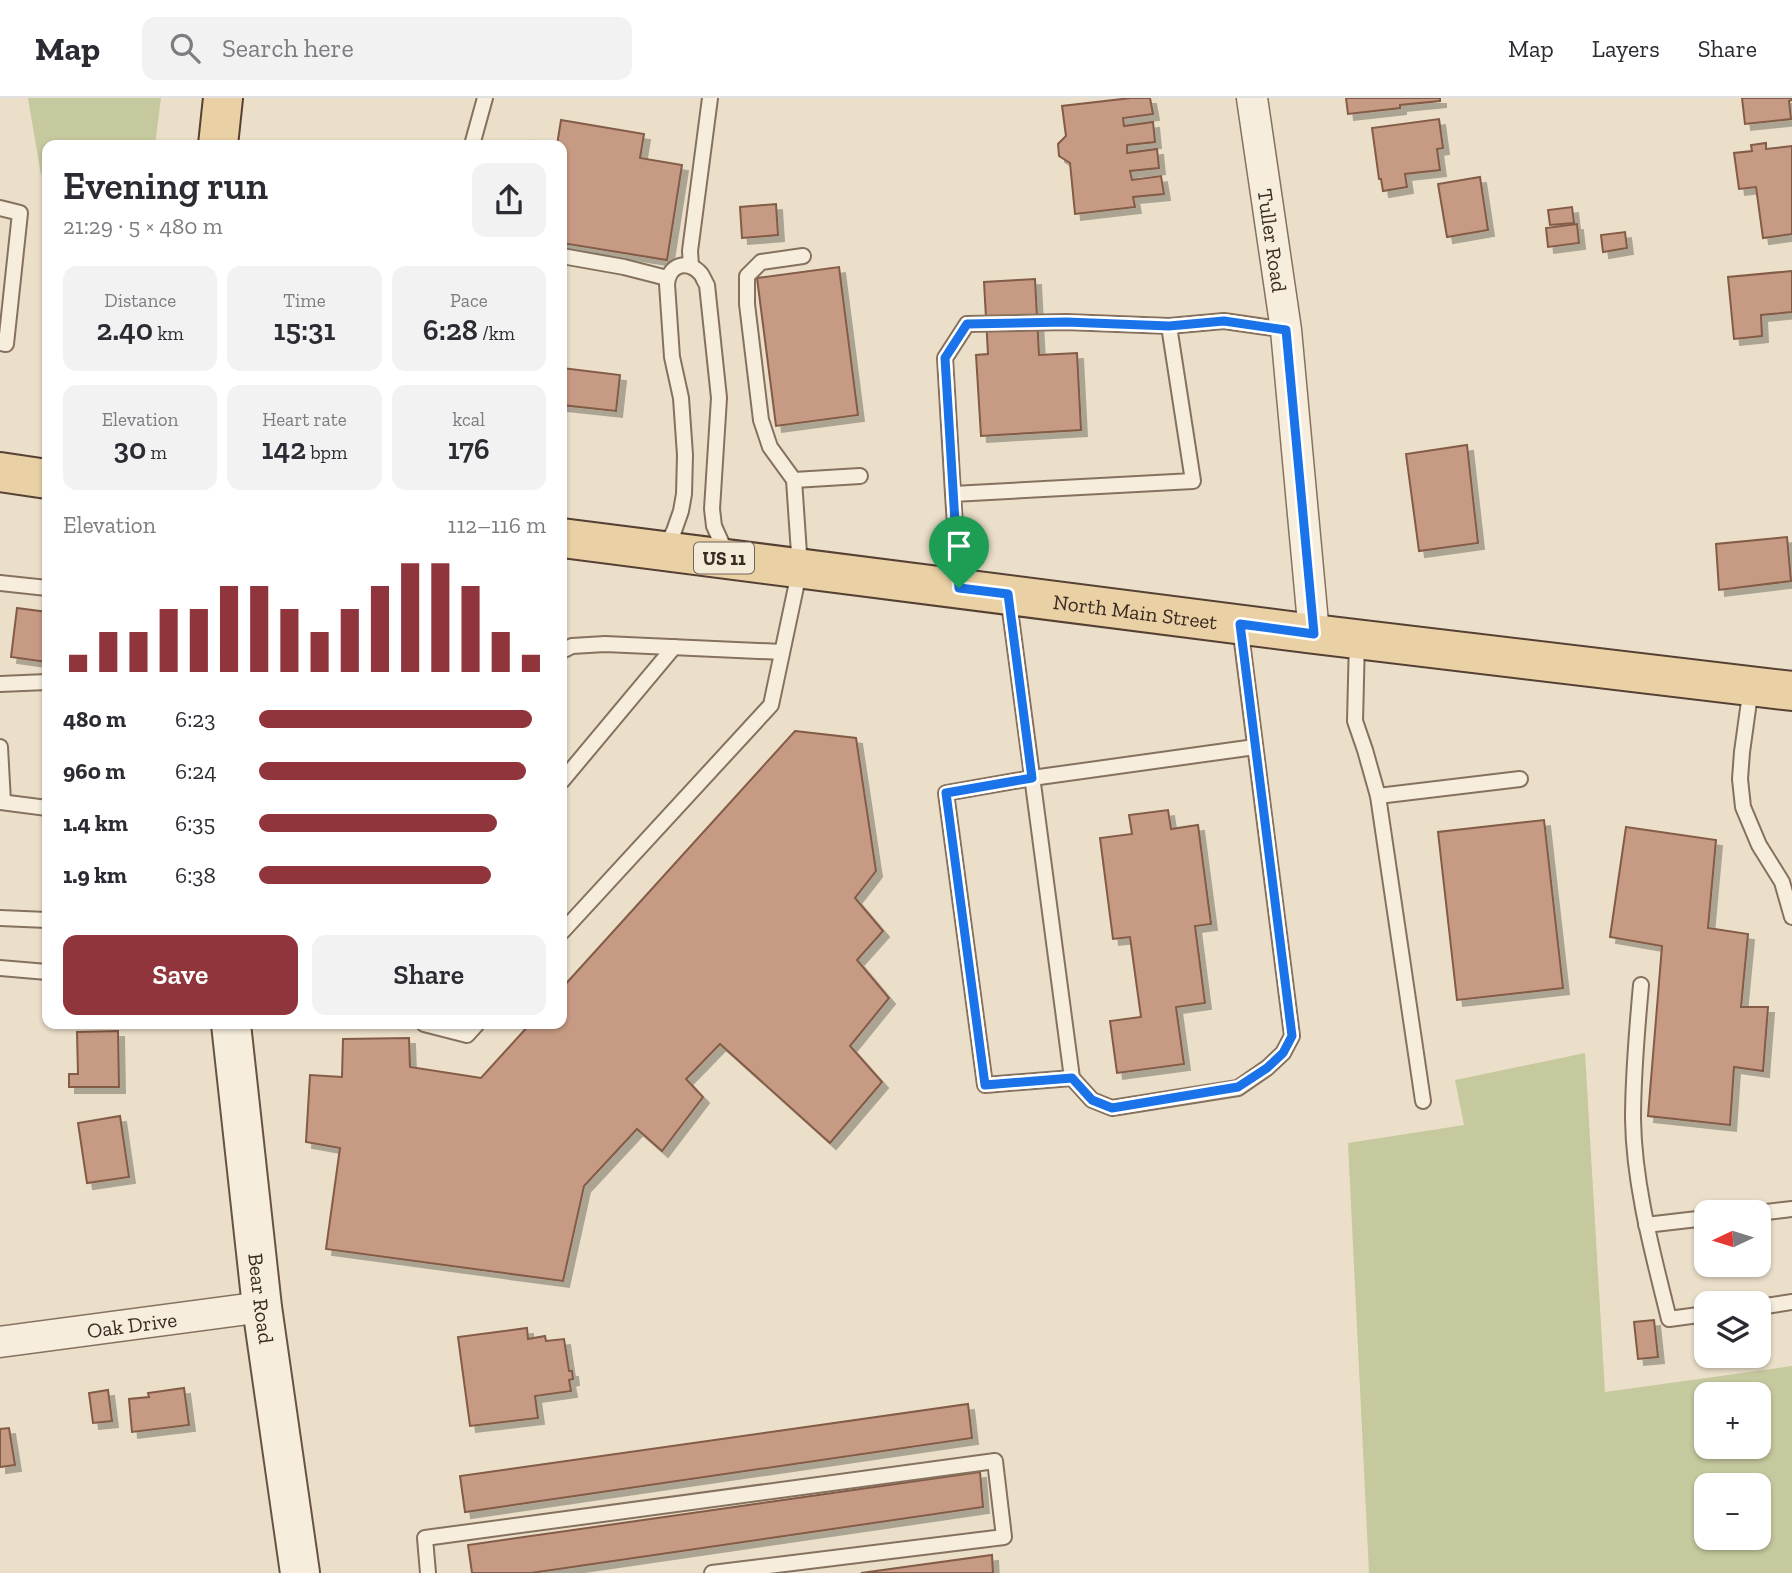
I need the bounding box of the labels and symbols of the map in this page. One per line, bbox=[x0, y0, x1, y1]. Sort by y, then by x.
street label: Tuller Road bbox=[1253, 187, 1293, 294]
pin bbox=[929, 516, 989, 588]
road number: US 11 bbox=[694, 542, 754, 573]
street label: North Main Street bbox=[1052, 588, 1219, 634]
north arrow bbox=[1694, 1200, 1771, 1278]
street label: Bear Road bbox=[244, 1252, 280, 1346]
street label: Oak Drive bbox=[85, 1306, 178, 1343]

